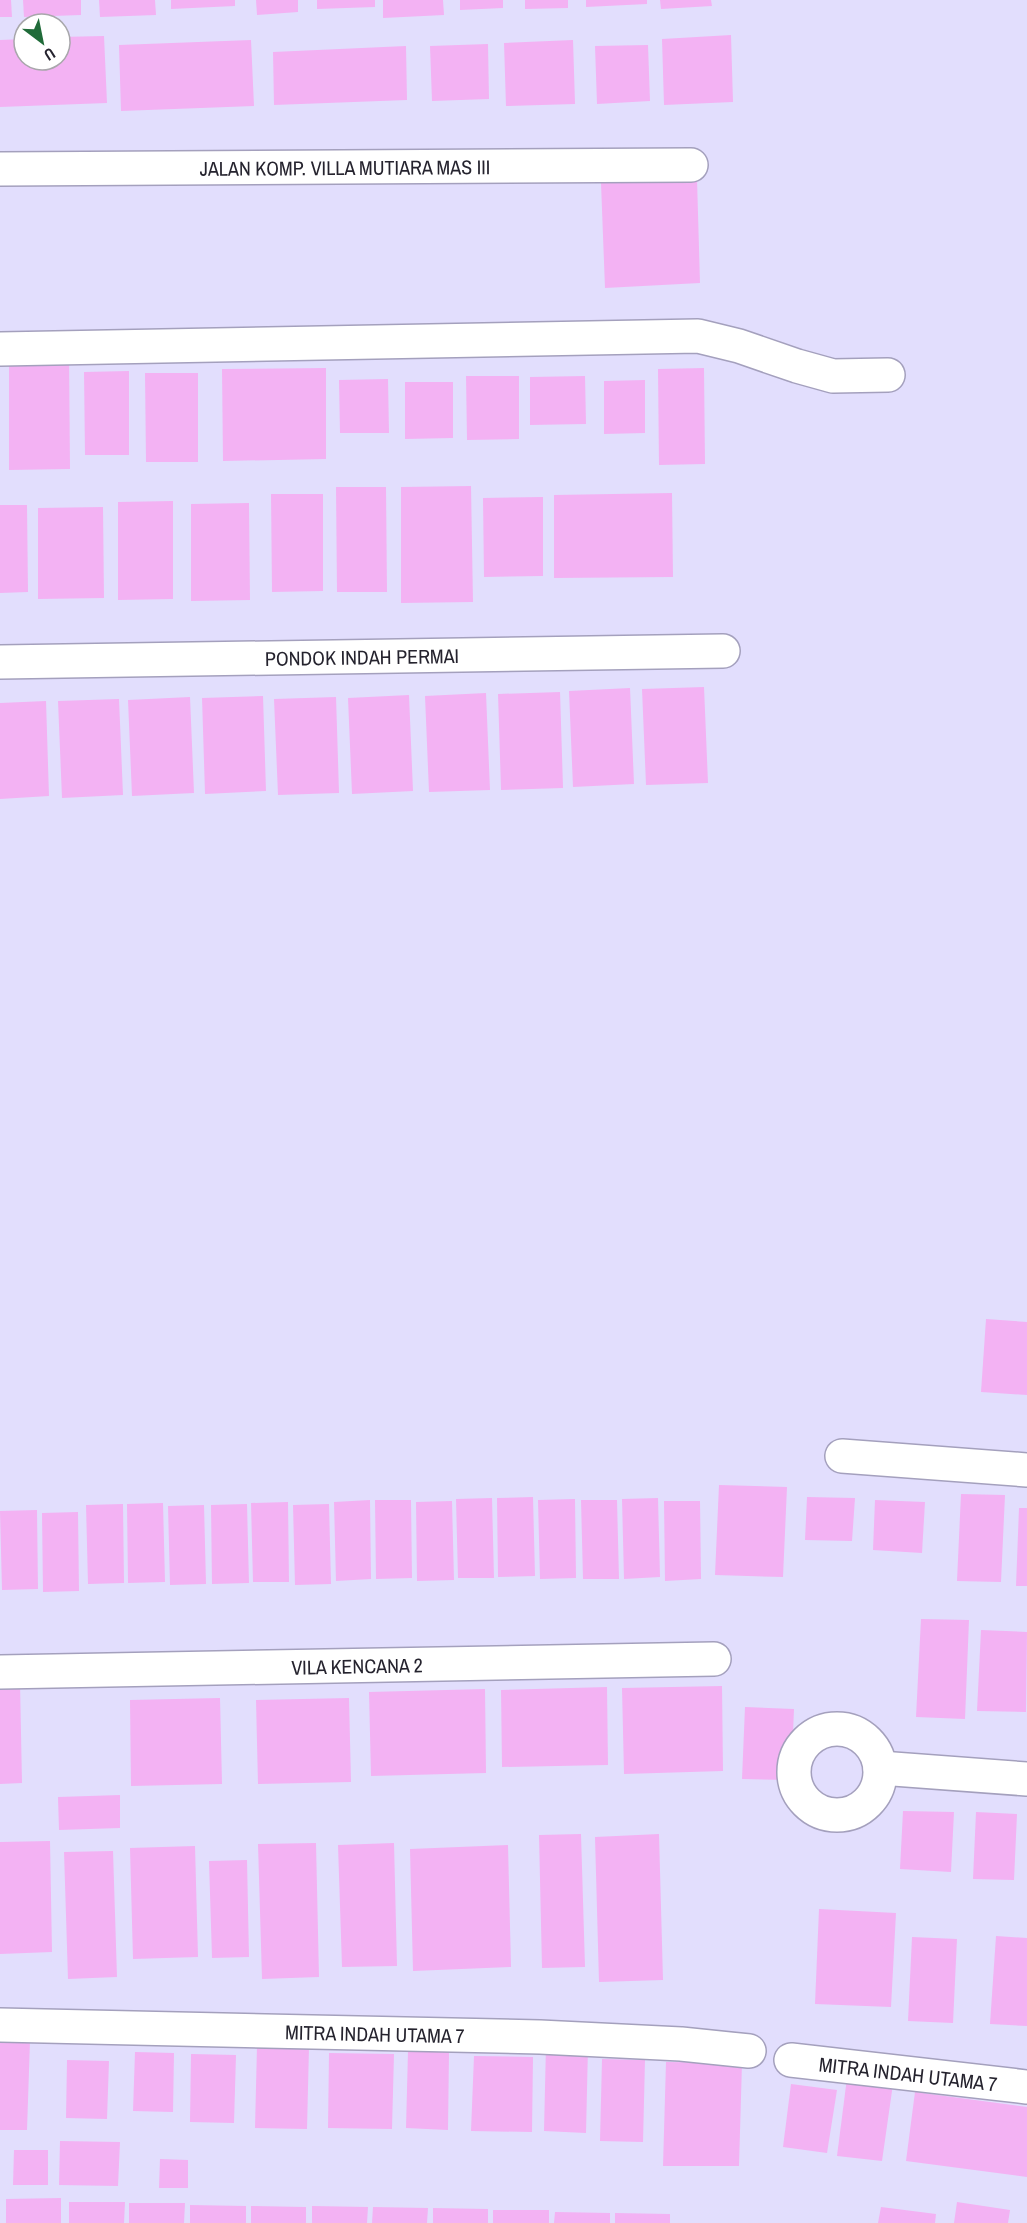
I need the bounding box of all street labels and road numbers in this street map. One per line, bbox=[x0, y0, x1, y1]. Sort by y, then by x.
street label: JALAN KOMP. VILLA MUTIARA MAS III bbox=[200, 153, 490, 181]
street label: PONDOK INDAH PERMAI bbox=[265, 642, 459, 671]
street label: VILA KENCANA 2 bbox=[291, 1651, 423, 1680]
street label: MITRA INDAH UTAMA 7 bbox=[285, 2018, 465, 2049]
street label: MITRA INDAH UTAMA 7 bbox=[818, 2050, 999, 2097]

